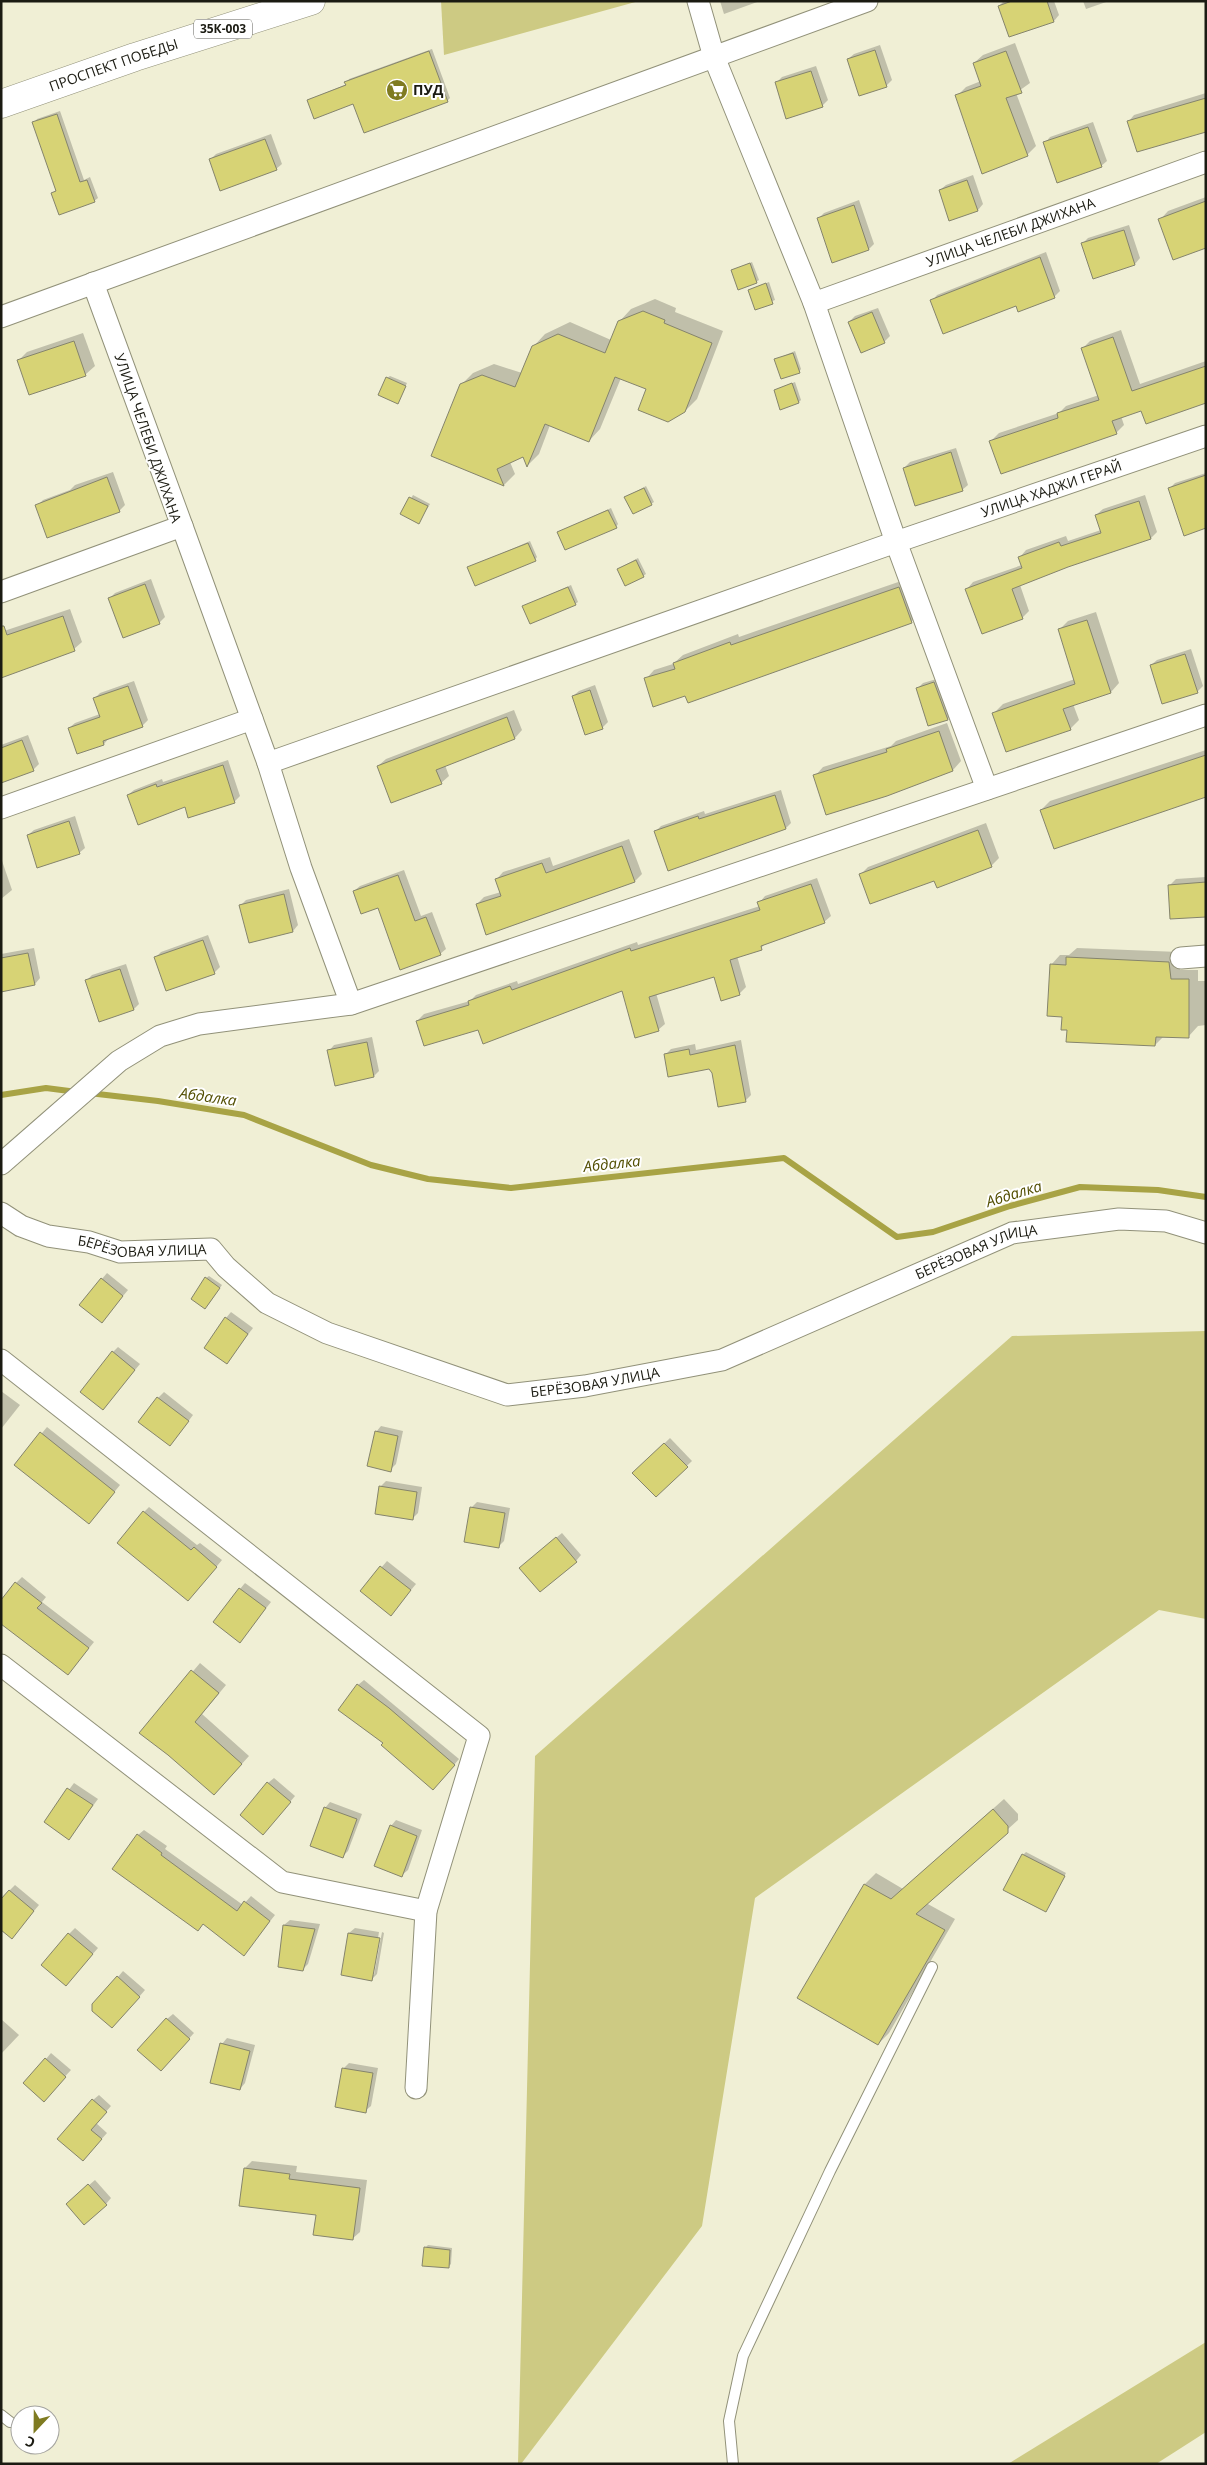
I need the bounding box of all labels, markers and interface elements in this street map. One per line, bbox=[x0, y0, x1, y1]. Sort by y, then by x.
road number: 35К-003 bbox=[194, 20, 252, 38]
street label: ПРОСПЕКТ ПОБЕДЫ bbox=[46, 34, 180, 95]
supermarket icon: ПУД bbox=[385, 78, 409, 102]
place label: ПУД bbox=[413, 80, 444, 99]
street label: УЛИЦА ЧЕЛЕБИ ДЖИХАНА bbox=[923, 193, 1098, 271]
street label: УЛИЦА ЧЕЛЕБИ ДЖИХАНА bbox=[111, 351, 186, 525]
street label: УЛИЦА ХАДЖИ ГЕРАЙ bbox=[978, 456, 1124, 521]
water label: Абдалка bbox=[177, 1082, 238, 1110]
water label: Абдалка bbox=[581, 1150, 642, 1176]
water label: Абдалка bbox=[982, 1175, 1044, 1211]
street label: БЕРЁЗОВАЯ УЛИЦА bbox=[912, 1220, 1039, 1283]
street label: БЕРЁЗОВАЯ УЛИЦА bbox=[77, 1230, 207, 1261]
street label: БЕРЁЗОВАЯ УЛИЦА bbox=[529, 1362, 661, 1401]
north arrow bbox=[10, 2405, 60, 2455]
text: С bbox=[22, 2432, 38, 2453]

